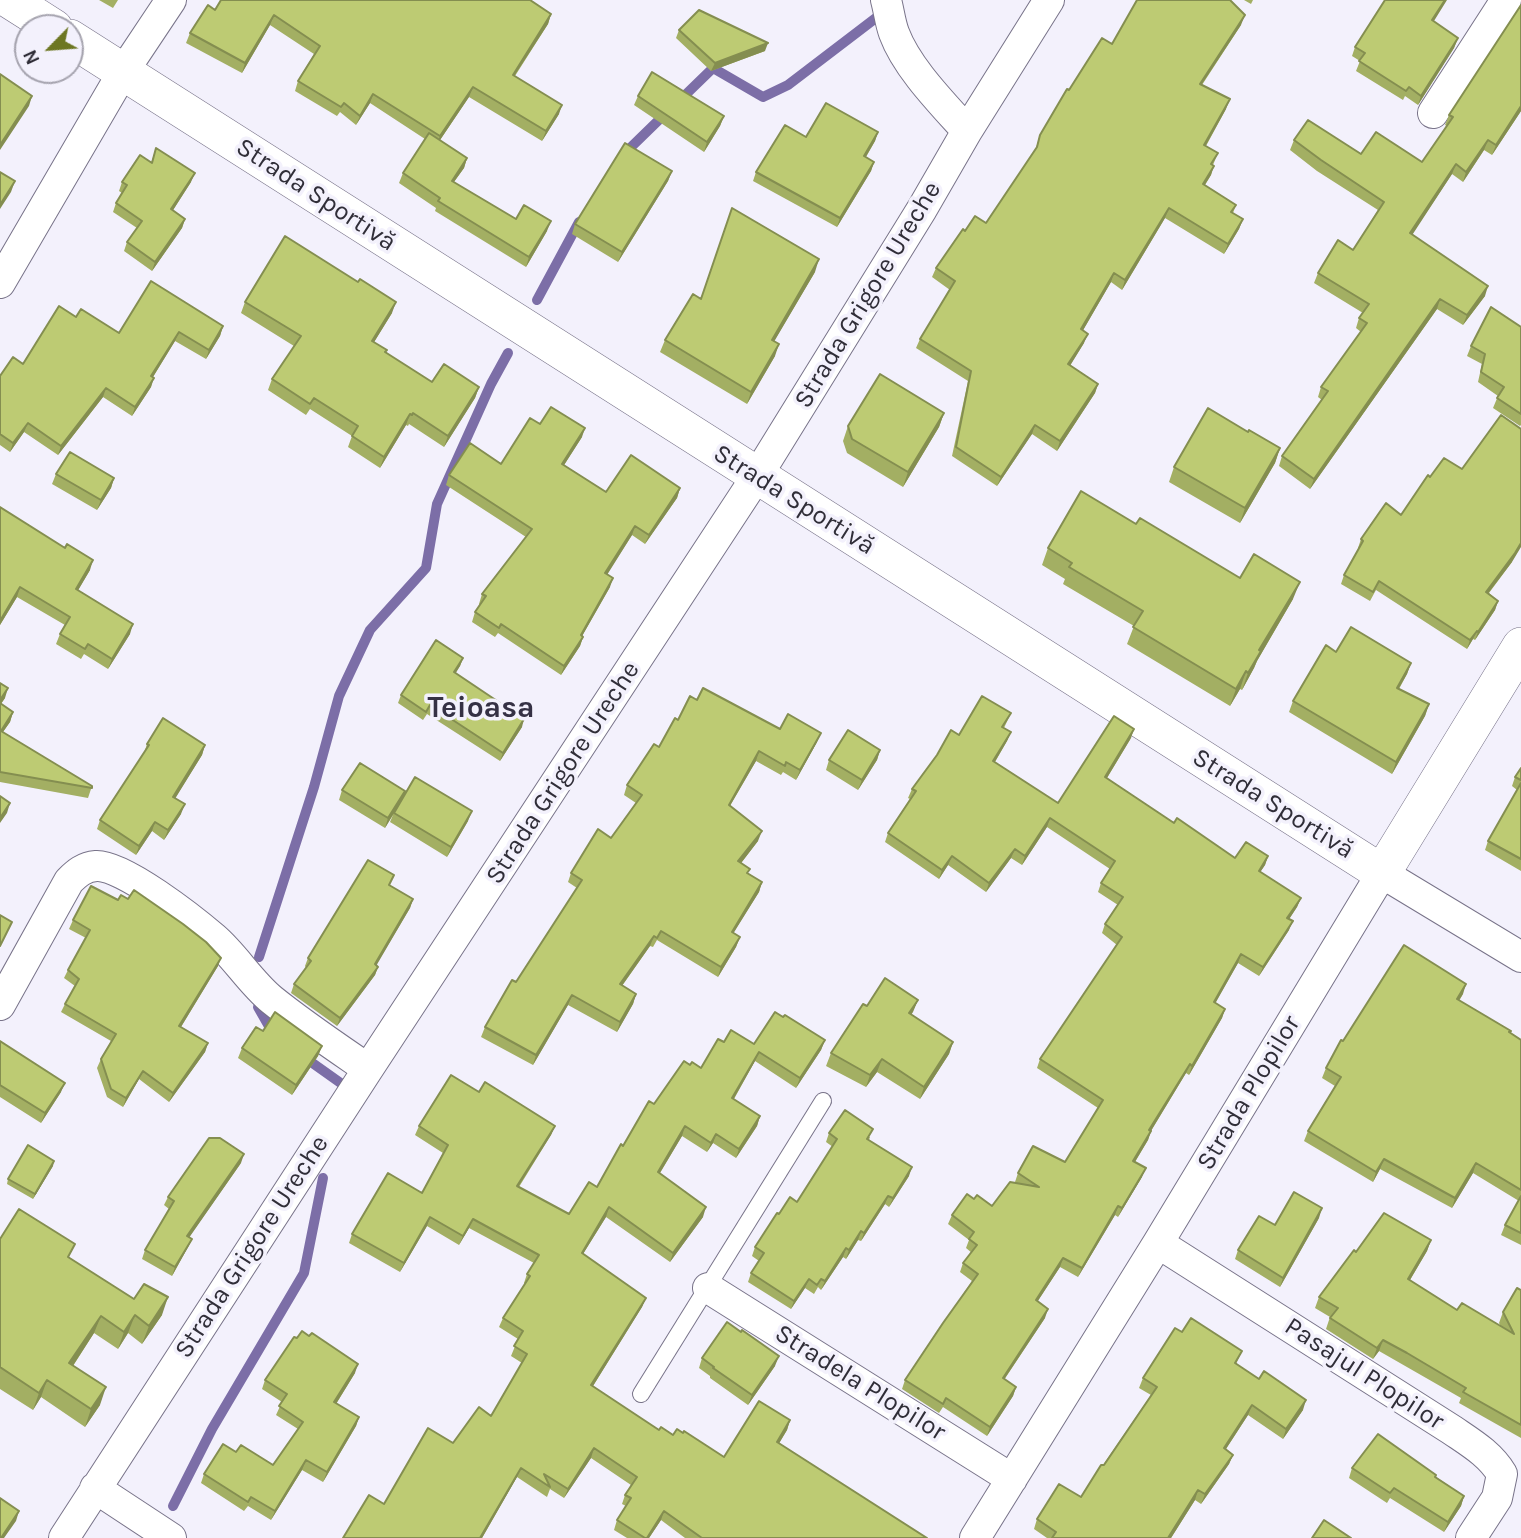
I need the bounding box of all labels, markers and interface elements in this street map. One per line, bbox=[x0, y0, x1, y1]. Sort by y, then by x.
north arrow bbox=[14, 14, 84, 84]
text: N bbox=[19, 46, 45, 68]
street label: Strada Sportivă bbox=[230, 132, 402, 258]
street label: Strada Grigore Ureche bbox=[788, 176, 948, 414]
street label: Strada Sportivă bbox=[707, 438, 881, 562]
street label: Strada Grigore Ureche bbox=[479, 656, 647, 890]
district label: Teioasa bbox=[427, 690, 535, 726]
street label: Strada Sportivă bbox=[1186, 742, 1360, 866]
street label: Strada Plopilor bbox=[1191, 1010, 1307, 1176]
street label: Strada Grigore Ureche bbox=[168, 1130, 336, 1364]
street label: Pasajul Plopilor bbox=[1278, 1311, 1450, 1437]
street label: Stradela Plopilor bbox=[769, 1318, 951, 1448]

